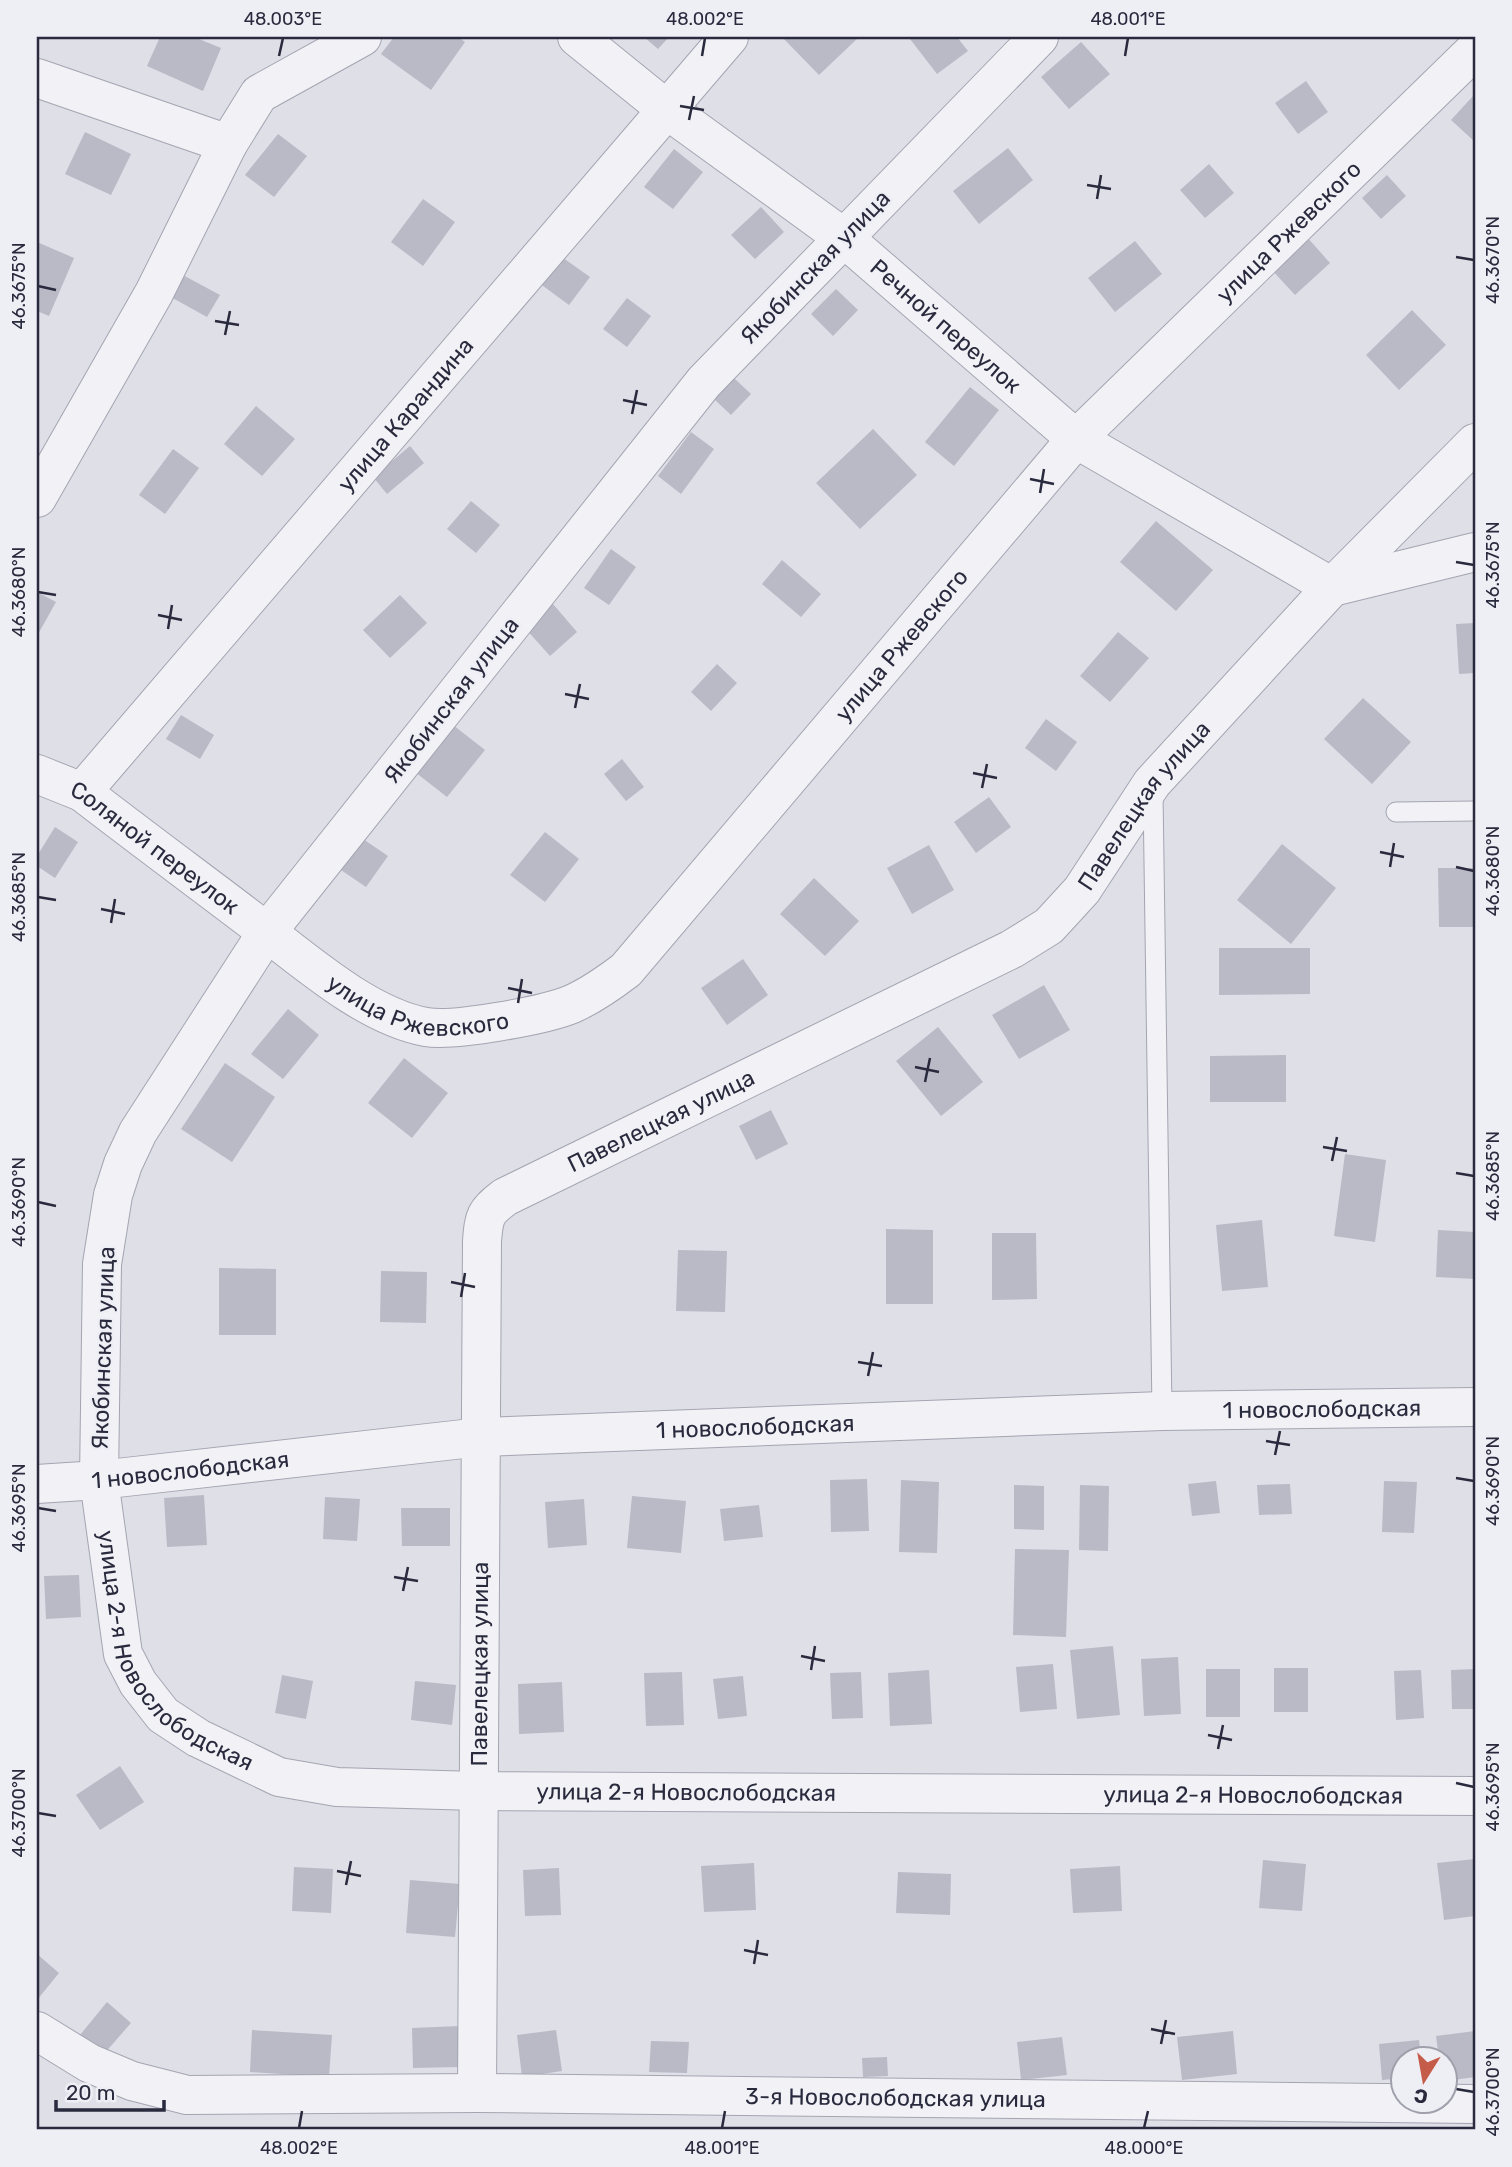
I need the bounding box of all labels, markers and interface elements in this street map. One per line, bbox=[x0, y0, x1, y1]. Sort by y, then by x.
text: 48.003°E bbox=[244, 8, 322, 30]
text: 48.002°E bbox=[666, 8, 744, 30]
text: 48.001°E bbox=[1090, 8, 1166, 30]
street label: улица Ржевского bbox=[1210, 155, 1367, 308]
street label: Якобинская улица bbox=[734, 184, 896, 350]
text: 46.3670°N bbox=[1482, 216, 1504, 304]
text: 46.3675°N bbox=[8, 242, 30, 330]
street label: Речной переулок bbox=[865, 253, 1027, 399]
street label: улица Карандина bbox=[332, 332, 479, 497]
text: 46.3675°N bbox=[1482, 521, 1504, 609]
text: 46.3680°N bbox=[8, 547, 30, 637]
street label: улица Ржевского bbox=[829, 563, 974, 727]
street label: Якобинская улица bbox=[377, 611, 525, 789]
street label: Павелецкая улица bbox=[1072, 715, 1216, 896]
street label: Соляной переулок bbox=[67, 775, 245, 920]
text: 46.3680°N bbox=[1482, 826, 1504, 916]
text: 46.3685°N bbox=[8, 852, 30, 942]
street label: улица Ржевского bbox=[322, 969, 511, 1042]
street label: Павелецкая улица bbox=[563, 1063, 759, 1178]
text: 46.3685°N bbox=[1482, 1131, 1504, 1221]
text: 46.3690°N bbox=[8, 1157, 30, 1247]
street label: Якобинская улица bbox=[85, 1246, 121, 1450]
street label: 1 новослободская bbox=[1222, 1394, 1421, 1424]
street label: 1 новослободская bbox=[655, 1409, 855, 1444]
text: 46.3690°N bbox=[1482, 1436, 1504, 1526]
street label: 1 новослободская bbox=[91, 1445, 291, 1494]
text: 46.3695°N bbox=[8, 1463, 30, 1553]
street label: улица 2-я Новослободская bbox=[92, 1529, 258, 1777]
street label: Павелецкая улица bbox=[465, 1562, 494, 1766]
text: 46.3695°N bbox=[1482, 1742, 1504, 1832]
text: 46.3700°N bbox=[8, 1769, 30, 1857]
street label: улица 2-я Новослободская bbox=[536, 1777, 836, 1807]
street label: улица 2-я Новослободская bbox=[1103, 1780, 1403, 1810]
north arrow bbox=[1390, 2044, 1460, 2114]
text: 46.3700°N bbox=[1482, 2048, 1504, 2136]
scale bar bbox=[56, 2069, 164, 2113]
text: 20 m bbox=[66, 2080, 115, 2105]
street label: 3-я Новослободская улица bbox=[745, 2082, 1046, 2113]
text: С bbox=[1412, 2084, 1430, 2109]
text: 48.002°E bbox=[260, 2137, 338, 2159]
text: 48.001°E bbox=[684, 2137, 760, 2159]
text: 48.000°E bbox=[1105, 2137, 1183, 2159]

